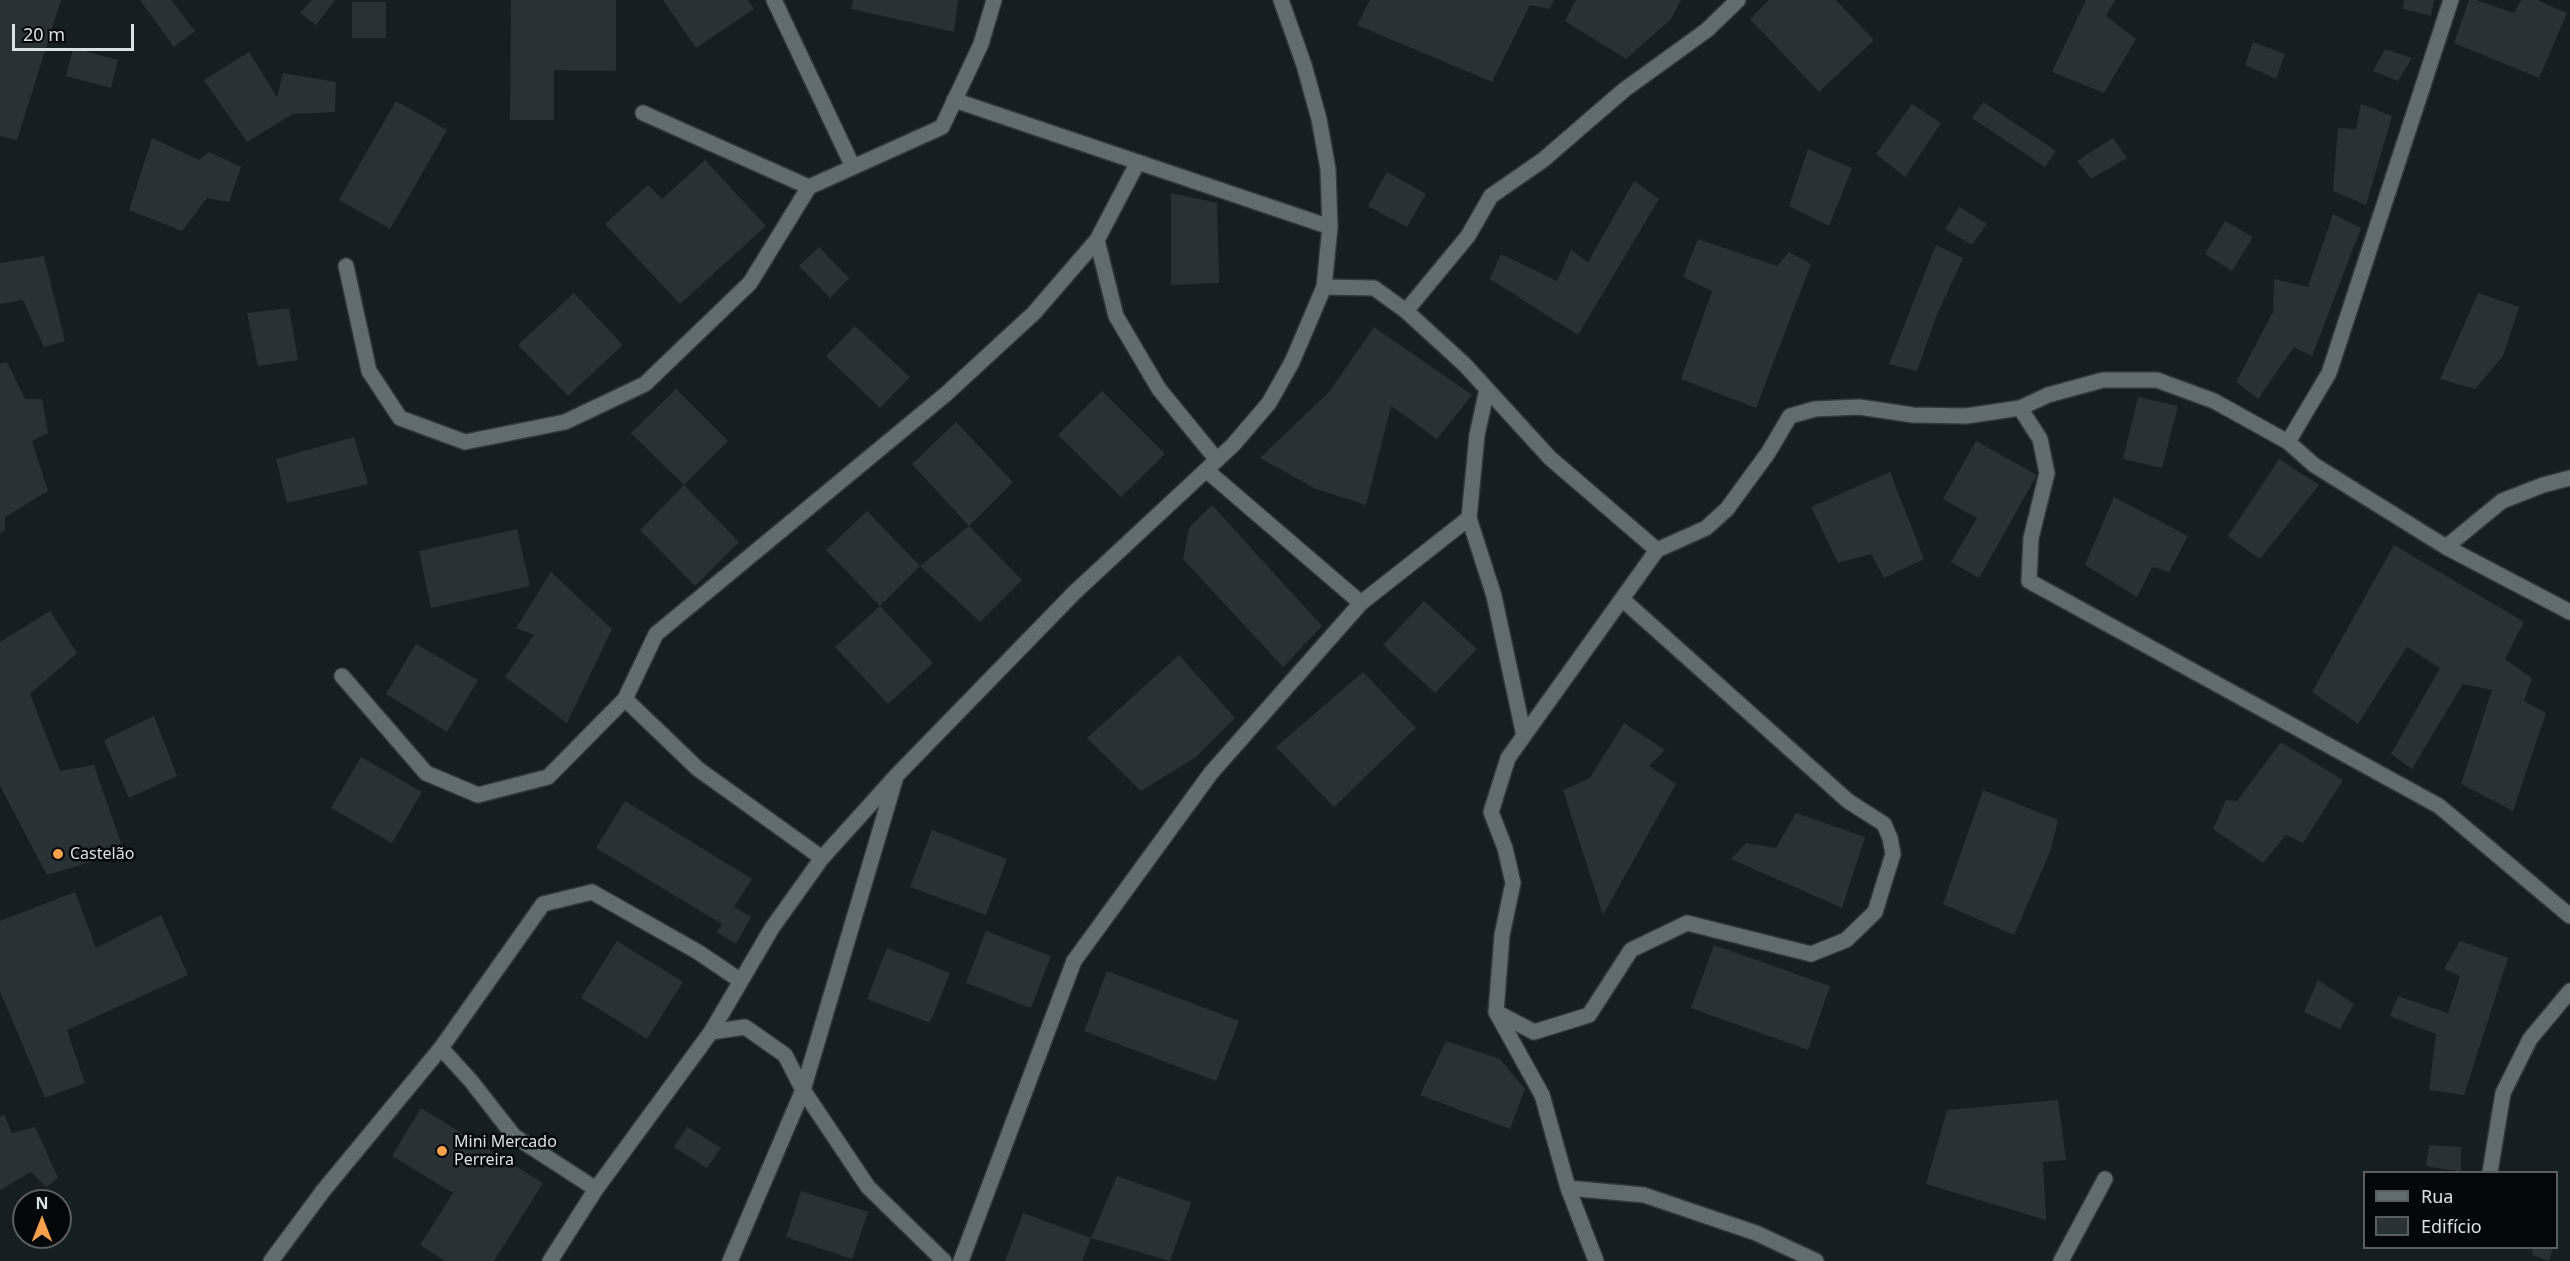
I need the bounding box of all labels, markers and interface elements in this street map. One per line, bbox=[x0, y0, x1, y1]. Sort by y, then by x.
scale bar bbox=[15, 12, 136, 50]
text: 20 m bbox=[23, 22, 65, 46]
place label: Castelão bbox=[70, 844, 134, 864]
marker: Castelão bbox=[51, 847, 65, 861]
place label: Mini Mercado Perreira bbox=[454, 1132, 557, 1170]
marker: Mini Mercado Perreira bbox=[435, 1144, 449, 1158]
legend bbox=[2363, 1171, 2558, 1249]
text: Rua bbox=[2421, 1184, 2453, 1208]
north arrow bbox=[12, 1189, 72, 1249]
text: N bbox=[35, 1192, 49, 1214]
text: Edifício bbox=[2421, 1214, 2482, 1238]

